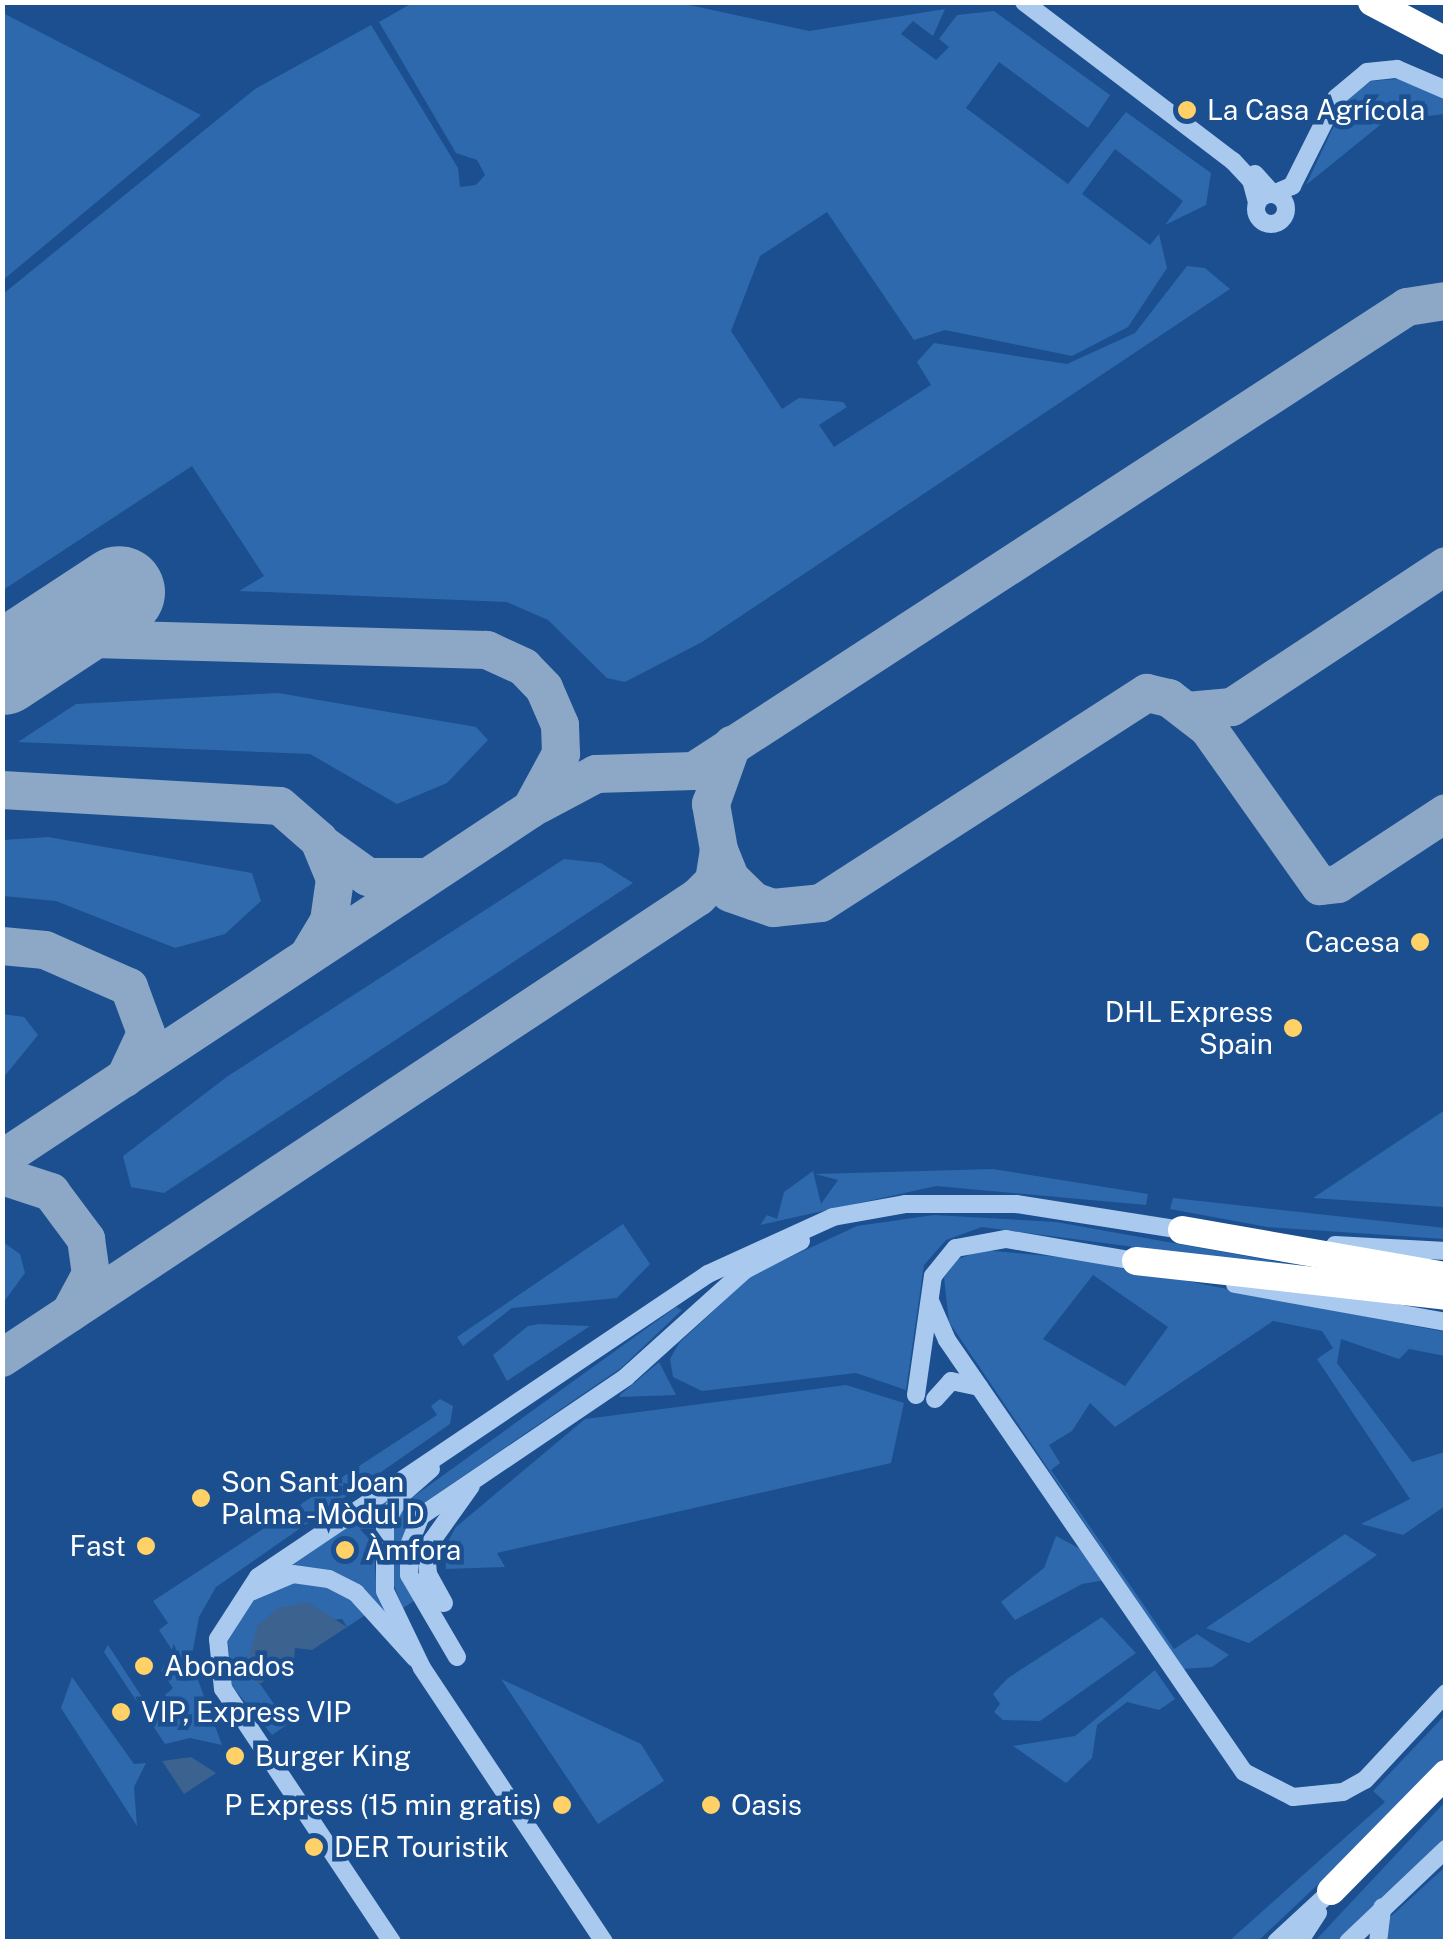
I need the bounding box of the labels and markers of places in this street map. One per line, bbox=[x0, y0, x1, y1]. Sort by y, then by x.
place label: La Casa Agrícola bbox=[1207, 93, 1425, 127]
marker: La Casa Agrícola bbox=[1176, 99, 1198, 121]
place label: Cacesa bbox=[1305, 925, 1400, 959]
marker: Cacesa bbox=[1409, 931, 1431, 953]
place label: DHL Express Spain bbox=[1105, 995, 1273, 1061]
marker: DHL Express Spain bbox=[1282, 1017, 1304, 1039]
place label: Son Sant Joan Palma -Mòdul D bbox=[221, 1465, 428, 1531]
marker: Son Sant Joan Palma -Mòdul D bbox=[190, 1487, 212, 1509]
place label: Fast bbox=[70, 1529, 126, 1563]
place label: Àmfora bbox=[365, 1533, 461, 1567]
marker: Fast bbox=[135, 1535, 157, 1557]
marker: Àmfora bbox=[334, 1539, 356, 1561]
place label: Abonados bbox=[164, 1649, 295, 1683]
marker: Abonados bbox=[133, 1655, 155, 1677]
place label: VIP, Express VIP bbox=[141, 1695, 352, 1729]
marker: VIP, Express VIP bbox=[110, 1701, 132, 1723]
place label: Burger King bbox=[255, 1739, 411, 1773]
marker: Burger King bbox=[224, 1745, 246, 1767]
place label: P Express (15 min gratis) bbox=[224, 1788, 542, 1822]
place label: Oasis bbox=[731, 1788, 802, 1822]
marker: P Express (15 min gratis) bbox=[551, 1794, 573, 1816]
marker: Oasis bbox=[700, 1794, 722, 1816]
place label: DER Touristik bbox=[334, 1830, 509, 1864]
marker: DER Touristik bbox=[303, 1836, 325, 1858]

